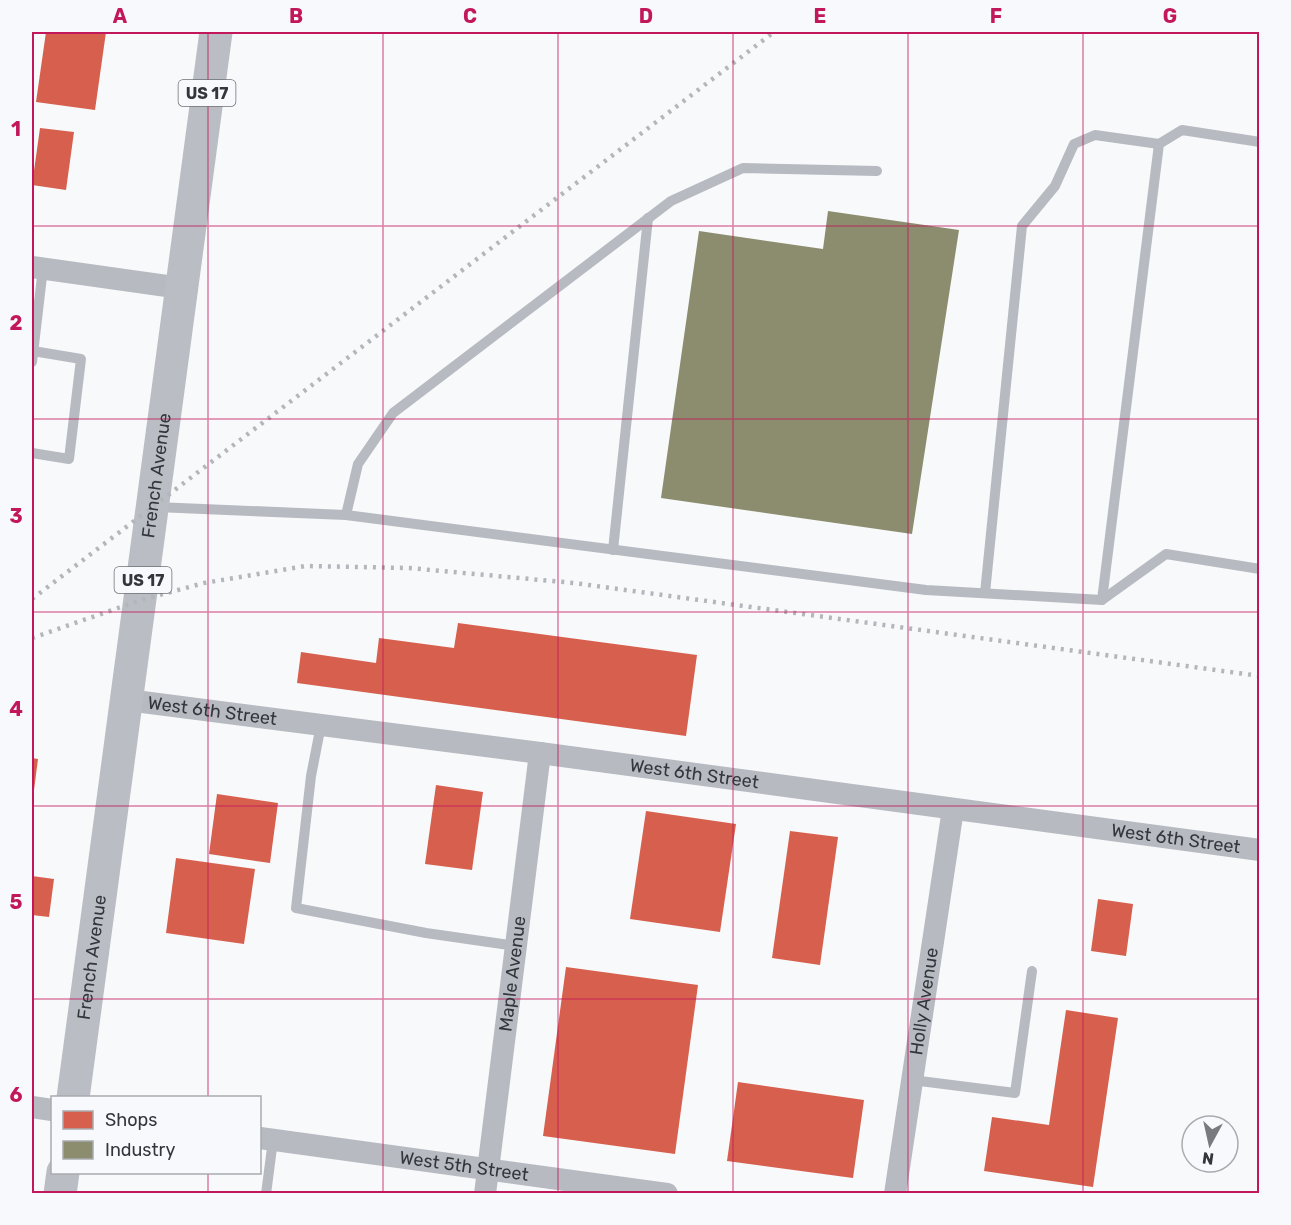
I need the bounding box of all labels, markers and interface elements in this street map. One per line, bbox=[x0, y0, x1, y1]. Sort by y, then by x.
text: A bbox=[113, 4, 128, 28]
text: B bbox=[289, 4, 303, 28]
text: C bbox=[463, 4, 477, 28]
text: D bbox=[639, 4, 653, 28]
text: E bbox=[814, 4, 826, 28]
text: F bbox=[990, 4, 1002, 28]
text: G bbox=[1163, 4, 1177, 28]
road number: US 17 bbox=[178, 80, 236, 106]
text: 1 bbox=[11, 117, 21, 141]
text: 2 bbox=[10, 311, 23, 335]
street label: French Avenue bbox=[137, 412, 176, 539]
text: 3 bbox=[9, 504, 23, 528]
road number: US 17 bbox=[114, 567, 172, 593]
street label: West 6th Street bbox=[146, 692, 278, 730]
text: 4 bbox=[9, 697, 23, 721]
street label: West 6th Street bbox=[628, 754, 760, 793]
street label: West 6th Street bbox=[1110, 819, 1242, 858]
text: 5 bbox=[10, 890, 23, 914]
street label: French Avenue bbox=[73, 893, 111, 1021]
street label: Maple Avenue bbox=[494, 915, 531, 1033]
street label: Holly Avenue bbox=[905, 946, 943, 1056]
text: 6 bbox=[9, 1083, 23, 1107]
legend bbox=[51, 1096, 261, 1174]
text: Shops bbox=[105, 1109, 157, 1131]
north arrow bbox=[1180, 1114, 1240, 1174]
text: Industry bbox=[105, 1139, 175, 1161]
street label: West 5th Street bbox=[398, 1146, 530, 1186]
text: N bbox=[1201, 1148, 1215, 1169]

